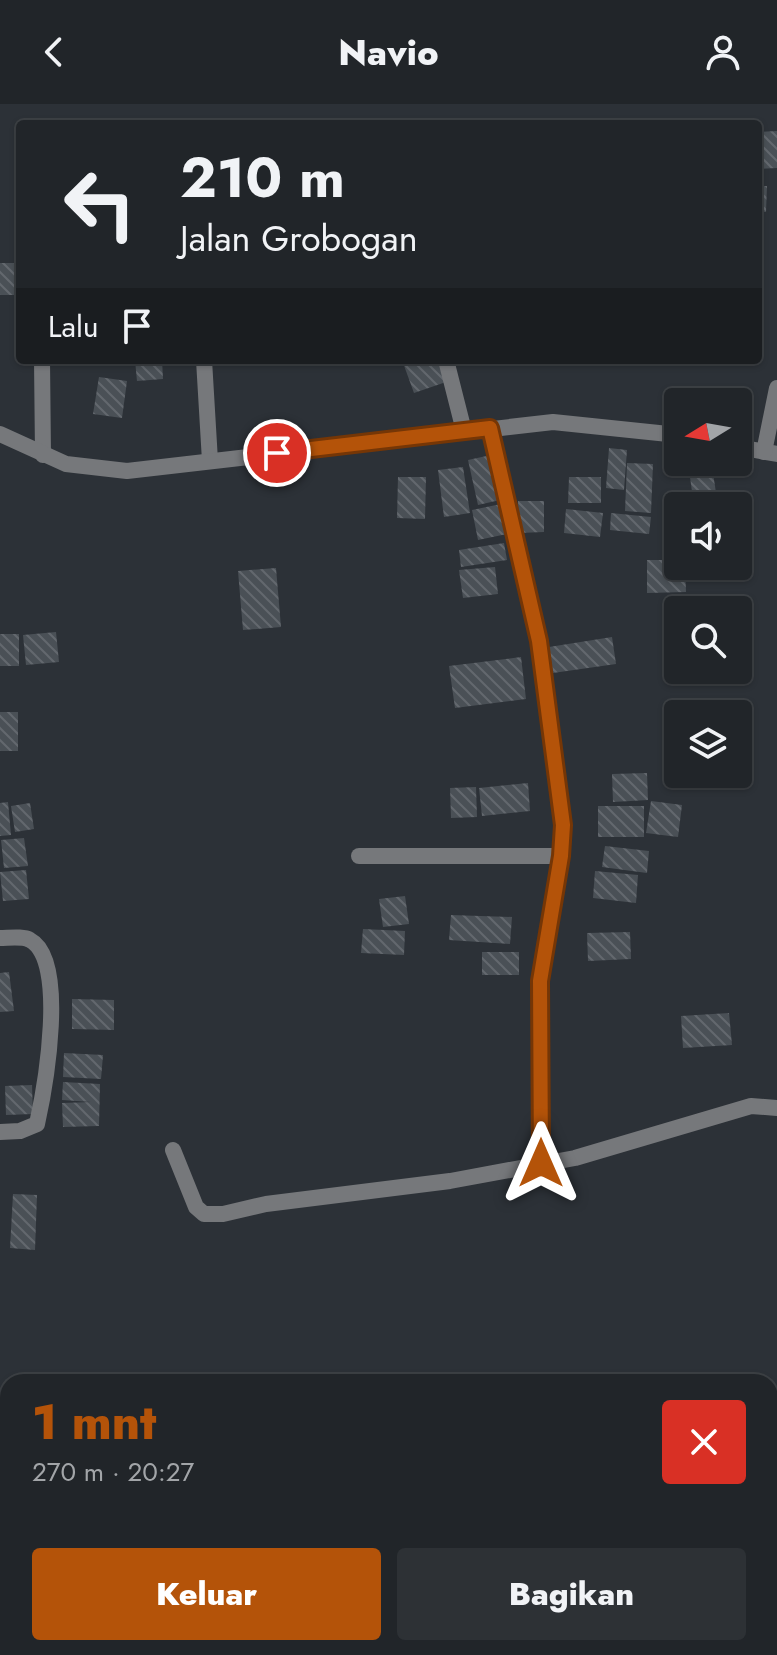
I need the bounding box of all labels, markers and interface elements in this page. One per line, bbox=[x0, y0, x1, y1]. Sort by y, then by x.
text: Navio bbox=[338, 26, 439, 78]
icon: back bbox=[32, 30, 76, 74]
icon: person bbox=[701, 30, 745, 74]
text: 210 m bbox=[180, 137, 345, 218]
icon: left bbox=[48, 152, 152, 256]
text: Jalan Grobogan bbox=[180, 212, 418, 264]
icon: arrive bbox=[115, 304, 159, 348]
text: Lalu bbox=[48, 305, 99, 348]
north arrow bbox=[664, 388, 752, 476]
map controls bbox=[664, 388, 752, 788]
pin bbox=[243, 419, 311, 487]
icon: arrive bbox=[255, 431, 299, 475]
button: sound bbox=[664, 492, 752, 580]
button: search bbox=[664, 596, 752, 684]
button: layers bbox=[664, 700, 752, 788]
position arrow bbox=[499, 1121, 583, 1205]
text: 1 mnt bbox=[32, 1388, 156, 1457]
button: close bbox=[662, 1400, 746, 1484]
text: 270 m · 20:27 bbox=[32, 1453, 194, 1491]
button: Keluar bbox=[32, 1548, 381, 1640]
button: Bagikan bbox=[397, 1548, 746, 1640]

